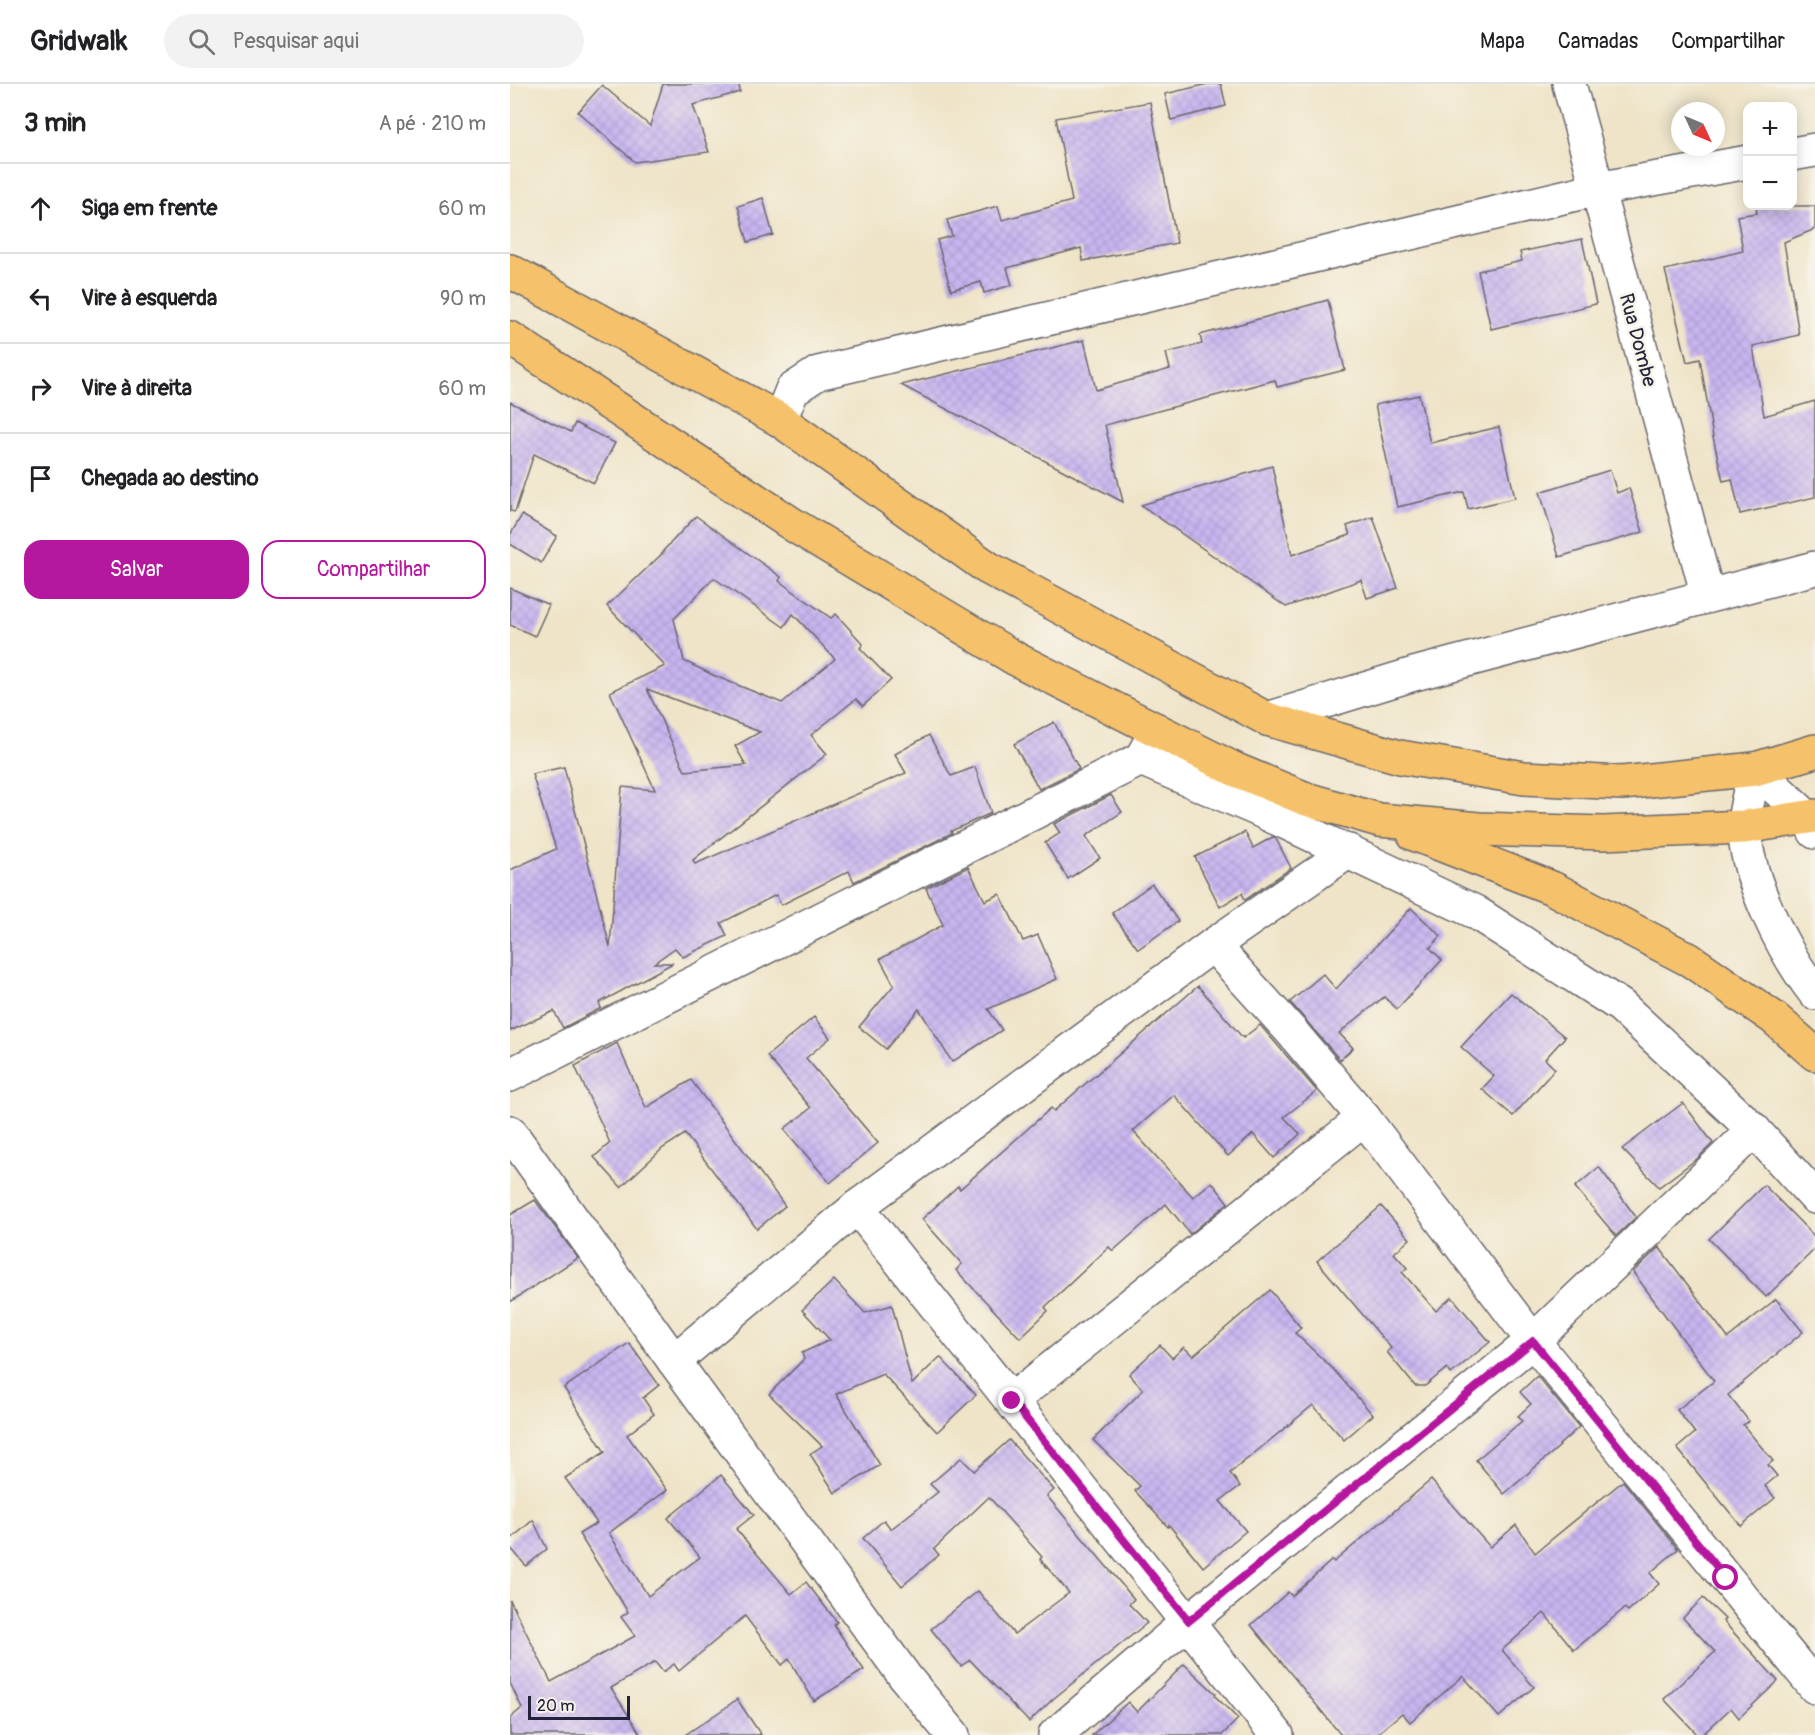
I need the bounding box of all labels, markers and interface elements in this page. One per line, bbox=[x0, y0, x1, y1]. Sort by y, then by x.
search box bbox=[164, 14, 584, 68]
text: Gridwalk bbox=[30, 24, 128, 59]
icon: search bbox=[185, 25, 218, 58]
text: Pesquisar aqui bbox=[233, 27, 359, 55]
text: Mapa bbox=[1480, 28, 1525, 55]
text: Camadas bbox=[1558, 28, 1638, 55]
text: Compartilhar bbox=[1671, 28, 1785, 55]
north arrow bbox=[1671, 102, 1725, 156]
map controls bbox=[1743, 102, 1797, 210]
button: + bbox=[1743, 102, 1797, 156]
text: 3 min bbox=[24, 107, 86, 139]
text: A pé · 210 m bbox=[379, 111, 486, 136]
button: − bbox=[1743, 156, 1797, 210]
icon: ahead bbox=[24, 192, 57, 225]
text: Siga em frente bbox=[81, 194, 217, 222]
text: 60 m bbox=[439, 196, 486, 221]
icon: left bbox=[24, 282, 57, 315]
text: Vire à esquerda bbox=[81, 284, 217, 312]
text: 90 m bbox=[440, 286, 486, 311]
street label: Rua Dombe bbox=[1614, 291, 1662, 389]
icon: right bbox=[24, 372, 57, 405]
text: Vire à direita bbox=[81, 374, 192, 402]
text: 60 m bbox=[439, 376, 486, 401]
icon: arrive bbox=[24, 462, 57, 495]
text: Chegada ao destino bbox=[81, 464, 259, 492]
button: Salvar bbox=[24, 540, 249, 599]
button: Compartilhar bbox=[261, 540, 486, 599]
route end bbox=[998, 1387, 1024, 1413]
route start bbox=[1712, 1564, 1738, 1590]
scale bar bbox=[528, 1693, 630, 1720]
text: 20 m bbox=[537, 1696, 575, 1716]

